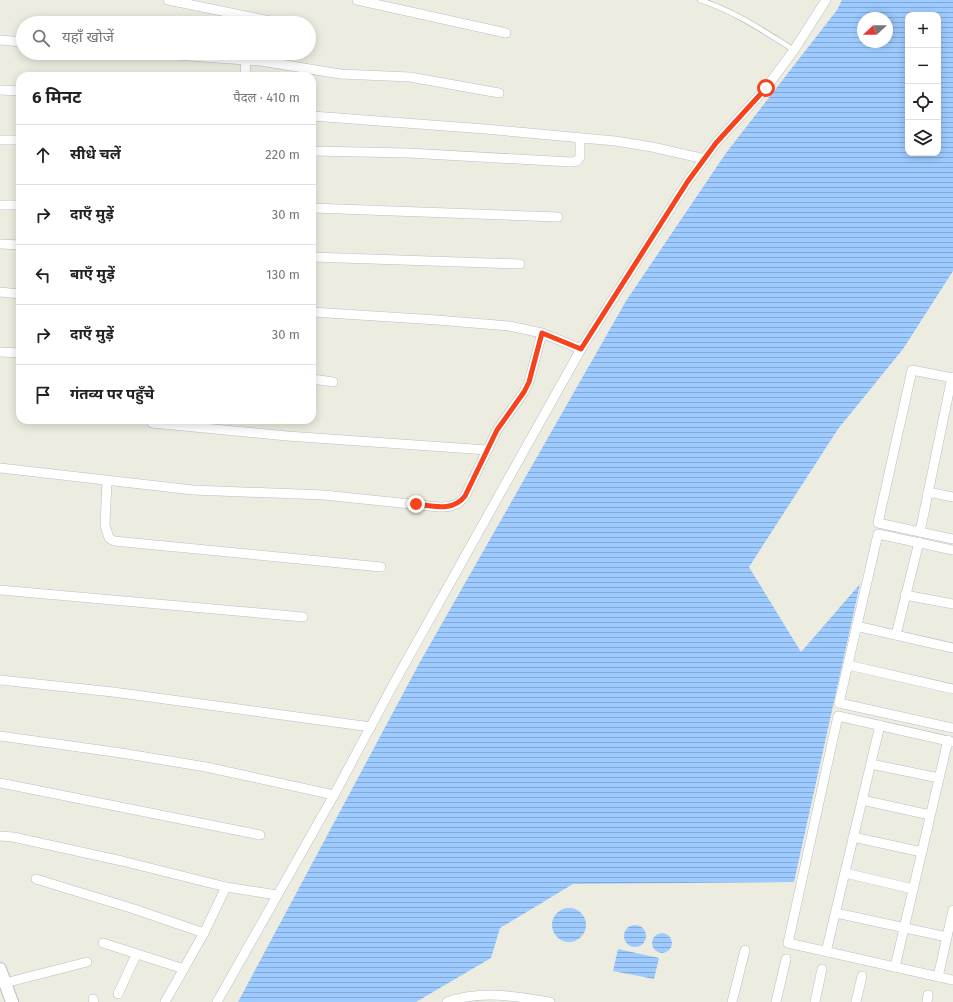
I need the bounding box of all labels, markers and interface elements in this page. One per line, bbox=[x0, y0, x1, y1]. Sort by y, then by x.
north arrow bbox=[857, 12, 893, 48]
map controls bbox=[905, 12, 941, 156]
button: + bbox=[905, 12, 941, 48]
search box bbox=[16, 16, 316, 60]
icon: search bbox=[30, 27, 52, 49]
text: यहाँ खोजें bbox=[62, 28, 114, 46]
button: − bbox=[905, 48, 941, 84]
route start bbox=[757, 79, 775, 97]
button: locate bbox=[905, 84, 941, 120]
text: 6 मिनट bbox=[32, 87, 81, 108]
text: पैदल · 410 m bbox=[233, 90, 300, 105]
button: layers bbox=[905, 120, 941, 156]
icon: ahead bbox=[32, 144, 54, 166]
text: सीधे चलें bbox=[70, 145, 121, 163]
text: 220 m bbox=[265, 147, 300, 162]
icon: right bbox=[32, 204, 54, 226]
text: दाएँ मुड़ें bbox=[70, 205, 114, 223]
text: 30 m bbox=[272, 207, 300, 222]
icon: left bbox=[32, 264, 54, 286]
text: बाएँ मुड़ें bbox=[70, 265, 115, 283]
text: 130 m bbox=[266, 267, 300, 282]
icon: right bbox=[32, 324, 54, 346]
text: दाएँ मुड़ें bbox=[70, 325, 114, 343]
text: 30 m bbox=[272, 327, 300, 342]
icon: arrive bbox=[32, 384, 54, 406]
text: गंतव्य पर पहुँचे bbox=[70, 385, 154, 403]
route end bbox=[407, 495, 425, 513]

